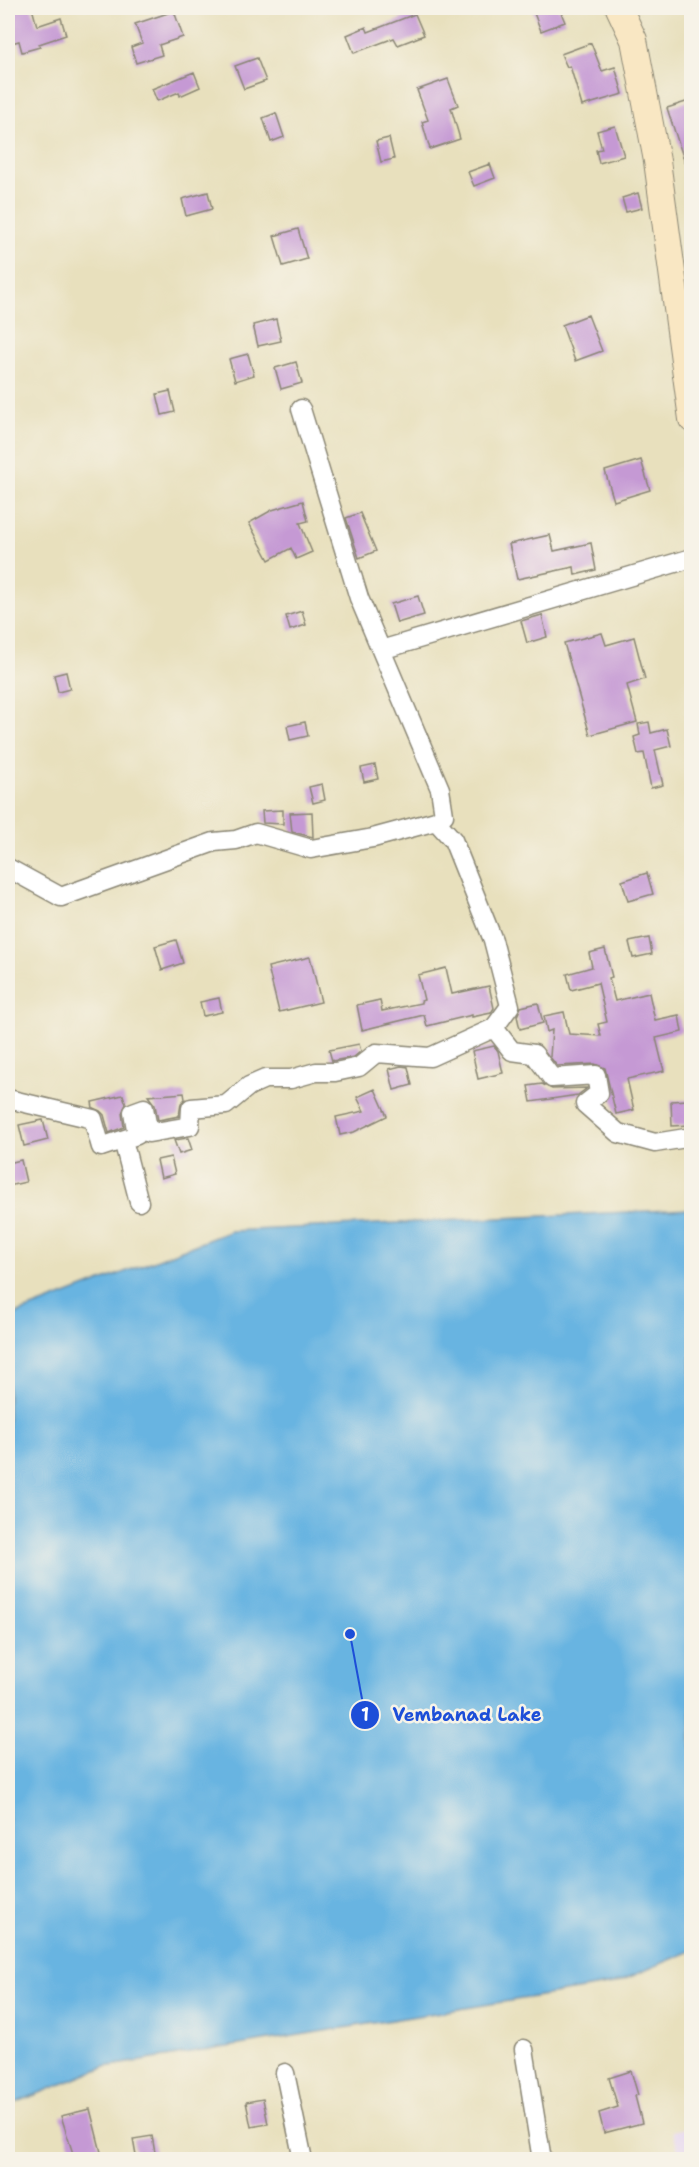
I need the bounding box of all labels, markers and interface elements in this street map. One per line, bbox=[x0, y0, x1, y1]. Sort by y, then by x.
callout: Vembanad Lake bbox=[350, 1697, 553, 1733]
text: 1 bbox=[361, 1703, 369, 1727]
text: Vembanad Lake bbox=[392, 1703, 542, 1727]

